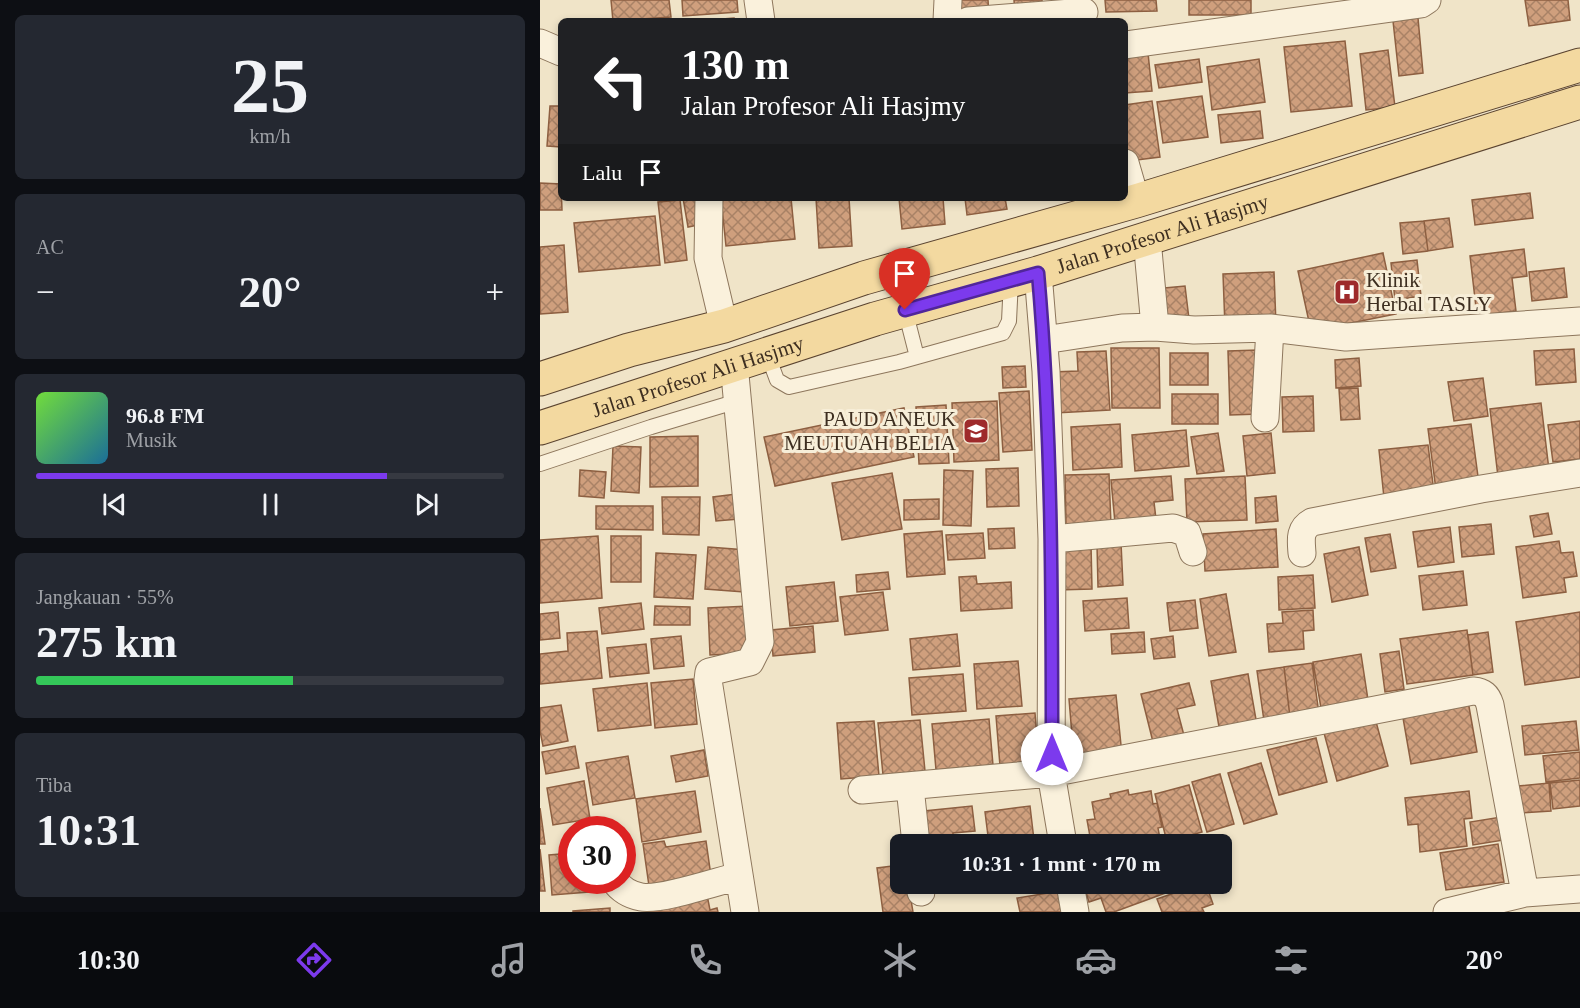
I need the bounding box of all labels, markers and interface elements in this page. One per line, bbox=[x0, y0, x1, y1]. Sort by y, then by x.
text: 25 bbox=[231, 42, 309, 129]
icon: left bbox=[582, 42, 660, 120]
text: 130 m bbox=[681, 42, 790, 88]
text: Jalan Profesor Ali Hasjmy bbox=[681, 91, 965, 121]
text: km/h bbox=[249, 125, 291, 147]
icon: arrive bbox=[634, 156, 667, 189]
text: Lalu bbox=[582, 160, 622, 185]
street label: Jalan Profesor Ali Hasjmy bbox=[1053, 189, 1272, 279]
text: AC bbox=[36, 236, 64, 258]
pin bbox=[879, 248, 930, 310]
icon: arrive bbox=[888, 257, 921, 290]
text: 20° bbox=[239, 267, 302, 317]
place label: Klinik Herbal TASLY bbox=[1366, 268, 1492, 316]
text: − bbox=[36, 274, 55, 310]
text: + bbox=[485, 274, 504, 310]
hospital icon: Klinik Herbal TASLY bbox=[1332, 277, 1362, 307]
street label: Jalan Profesor Ali Hasjmy bbox=[589, 331, 807, 422]
text: 96.8 FM bbox=[126, 403, 204, 428]
place label: PAUD ANEUK MEUTUAH BELIA bbox=[784, 407, 957, 455]
school or university icon: PAUD ANEUK MEUTUAH BELIA bbox=[961, 416, 991, 446]
text: Musik bbox=[126, 429, 177, 451]
icon: previous bbox=[98, 488, 131, 521]
icon: pause bbox=[254, 488, 287, 521]
icon: next bbox=[410, 488, 443, 521]
text: Jangkauan · 55% bbox=[36, 586, 174, 608]
text: 275 km bbox=[36, 617, 177, 667]
position arrow bbox=[1020, 722, 1084, 786]
text: Tiba bbox=[36, 774, 72, 796]
text: 10:31 bbox=[36, 805, 141, 855]
speed limit sign: 30 bbox=[558, 816, 636, 894]
text: 10:31 · 1 mnt · 170 m bbox=[961, 851, 1161, 876]
icon: directions bbox=[293, 939, 335, 981]
icon: music bbox=[488, 939, 530, 981]
icon: phone bbox=[684, 939, 726, 981]
icon: climate bbox=[879, 939, 921, 981]
icon: car bbox=[1075, 939, 1117, 981]
icon: filters bbox=[1270, 939, 1312, 981]
text: 10:30 bbox=[77, 945, 140, 975]
text: 20° bbox=[1465, 945, 1503, 975]

